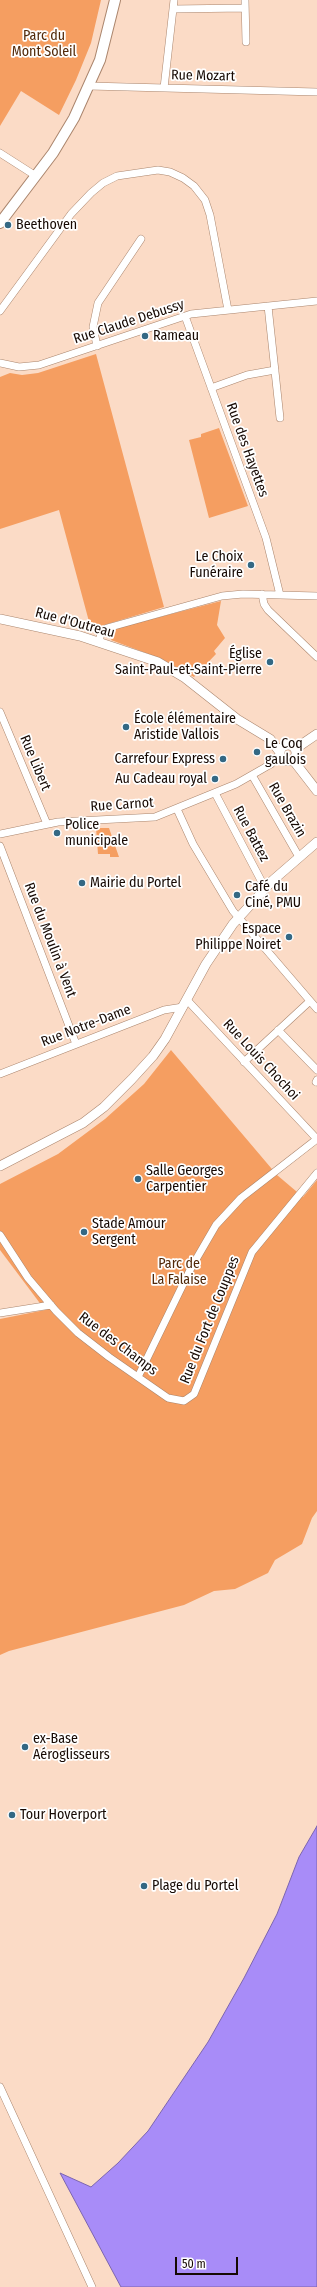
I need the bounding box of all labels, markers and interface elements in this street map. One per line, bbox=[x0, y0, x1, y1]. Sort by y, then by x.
park label: Parc du Mont Soleil bbox=[12, 28, 76, 60]
street label: Rue Mozart bbox=[171, 67, 235, 85]
place label: Beethoven bbox=[16, 217, 77, 233]
marker: Beethoven bbox=[3, 220, 13, 230]
street label: Rue Claude Debussy bbox=[72, 296, 186, 348]
place label: Rameau bbox=[153, 328, 199, 344]
marker: Rameau bbox=[140, 331, 150, 341]
street label: Rue des Hayettes bbox=[222, 401, 272, 499]
place label: Le Choix Funéraire bbox=[190, 549, 243, 582]
marker: Le Choix Funéraire bbox=[246, 560, 256, 570]
street label: Rue d'Outreau bbox=[33, 604, 117, 642]
place label: Église Saint-Paul-et-Saint-Pierre bbox=[115, 646, 262, 678]
marker: Église Saint-Paul-et-Saint-Pierre bbox=[265, 657, 275, 667]
place label: École élémentaire Aristide Vallois bbox=[134, 711, 236, 744]
marker: École élémentaire Aristide Vallois bbox=[121, 722, 131, 732]
street label: Rue Libert bbox=[16, 733, 54, 793]
place label: Le Coq gaulois bbox=[265, 736, 306, 768]
marker: Le Coq gaulois bbox=[252, 747, 262, 757]
place label: Carrefour Express bbox=[114, 751, 215, 767]
marker: Carrefour Express bbox=[218, 754, 228, 764]
place label: Au Cadeau royal bbox=[115, 771, 207, 787]
marker: Au Cadeau royal bbox=[210, 774, 220, 784]
street label: Rue Brazin bbox=[265, 780, 309, 840]
street label: Rue Carnot bbox=[90, 794, 154, 816]
street label: Rue Battez bbox=[229, 803, 273, 865]
place label: Police municipale bbox=[65, 817, 128, 850]
marker: Police municipale bbox=[52, 828, 62, 838]
place label: Mairie du Portel bbox=[90, 875, 181, 891]
marker: Mairie du Portel bbox=[77, 878, 87, 888]
place label: Café du Ciné, PMU bbox=[245, 879, 301, 912]
street label: Rue du Moulin à Vent bbox=[20, 880, 80, 1000]
marker: Café du Ciné, PMU bbox=[232, 890, 242, 900]
place label: Espace Philippe Noiret bbox=[195, 921, 281, 954]
marker: Espace Philippe Noiret bbox=[284, 932, 294, 942]
street label: Rue Notre-Dame bbox=[39, 1001, 133, 1051]
street label: Rue Louis Chochoi bbox=[219, 1016, 303, 1104]
place label: Salle Georges Carpentier bbox=[146, 1163, 223, 1196]
marker: Salle Georges Carpentier bbox=[133, 1174, 143, 1184]
place label: Stade Amour Sergent bbox=[92, 1216, 166, 1248]
marker: Stade Amour Sergent bbox=[79, 1227, 89, 1237]
street label: Rue du Fort de Couppes bbox=[177, 1254, 243, 1386]
park label: Parc de La Falaise bbox=[151, 1256, 207, 1288]
street label: Rue des Champs bbox=[75, 1309, 161, 1379]
place label: ex-Base Aéroglisseurs bbox=[33, 1731, 110, 1764]
marker: ex-Base Aéroglisseurs bbox=[20, 1742, 30, 1752]
place label: Tour Hoverport bbox=[20, 1807, 107, 1823]
marker: Tour Hoverport bbox=[7, 1810, 17, 1820]
place label: Plage du Portel bbox=[152, 1878, 238, 1894]
marker: Plage du Portel bbox=[139, 1881, 149, 1891]
scale bar bbox=[177, 2249, 240, 2275]
text: 50 m bbox=[182, 2257, 206, 2271]

